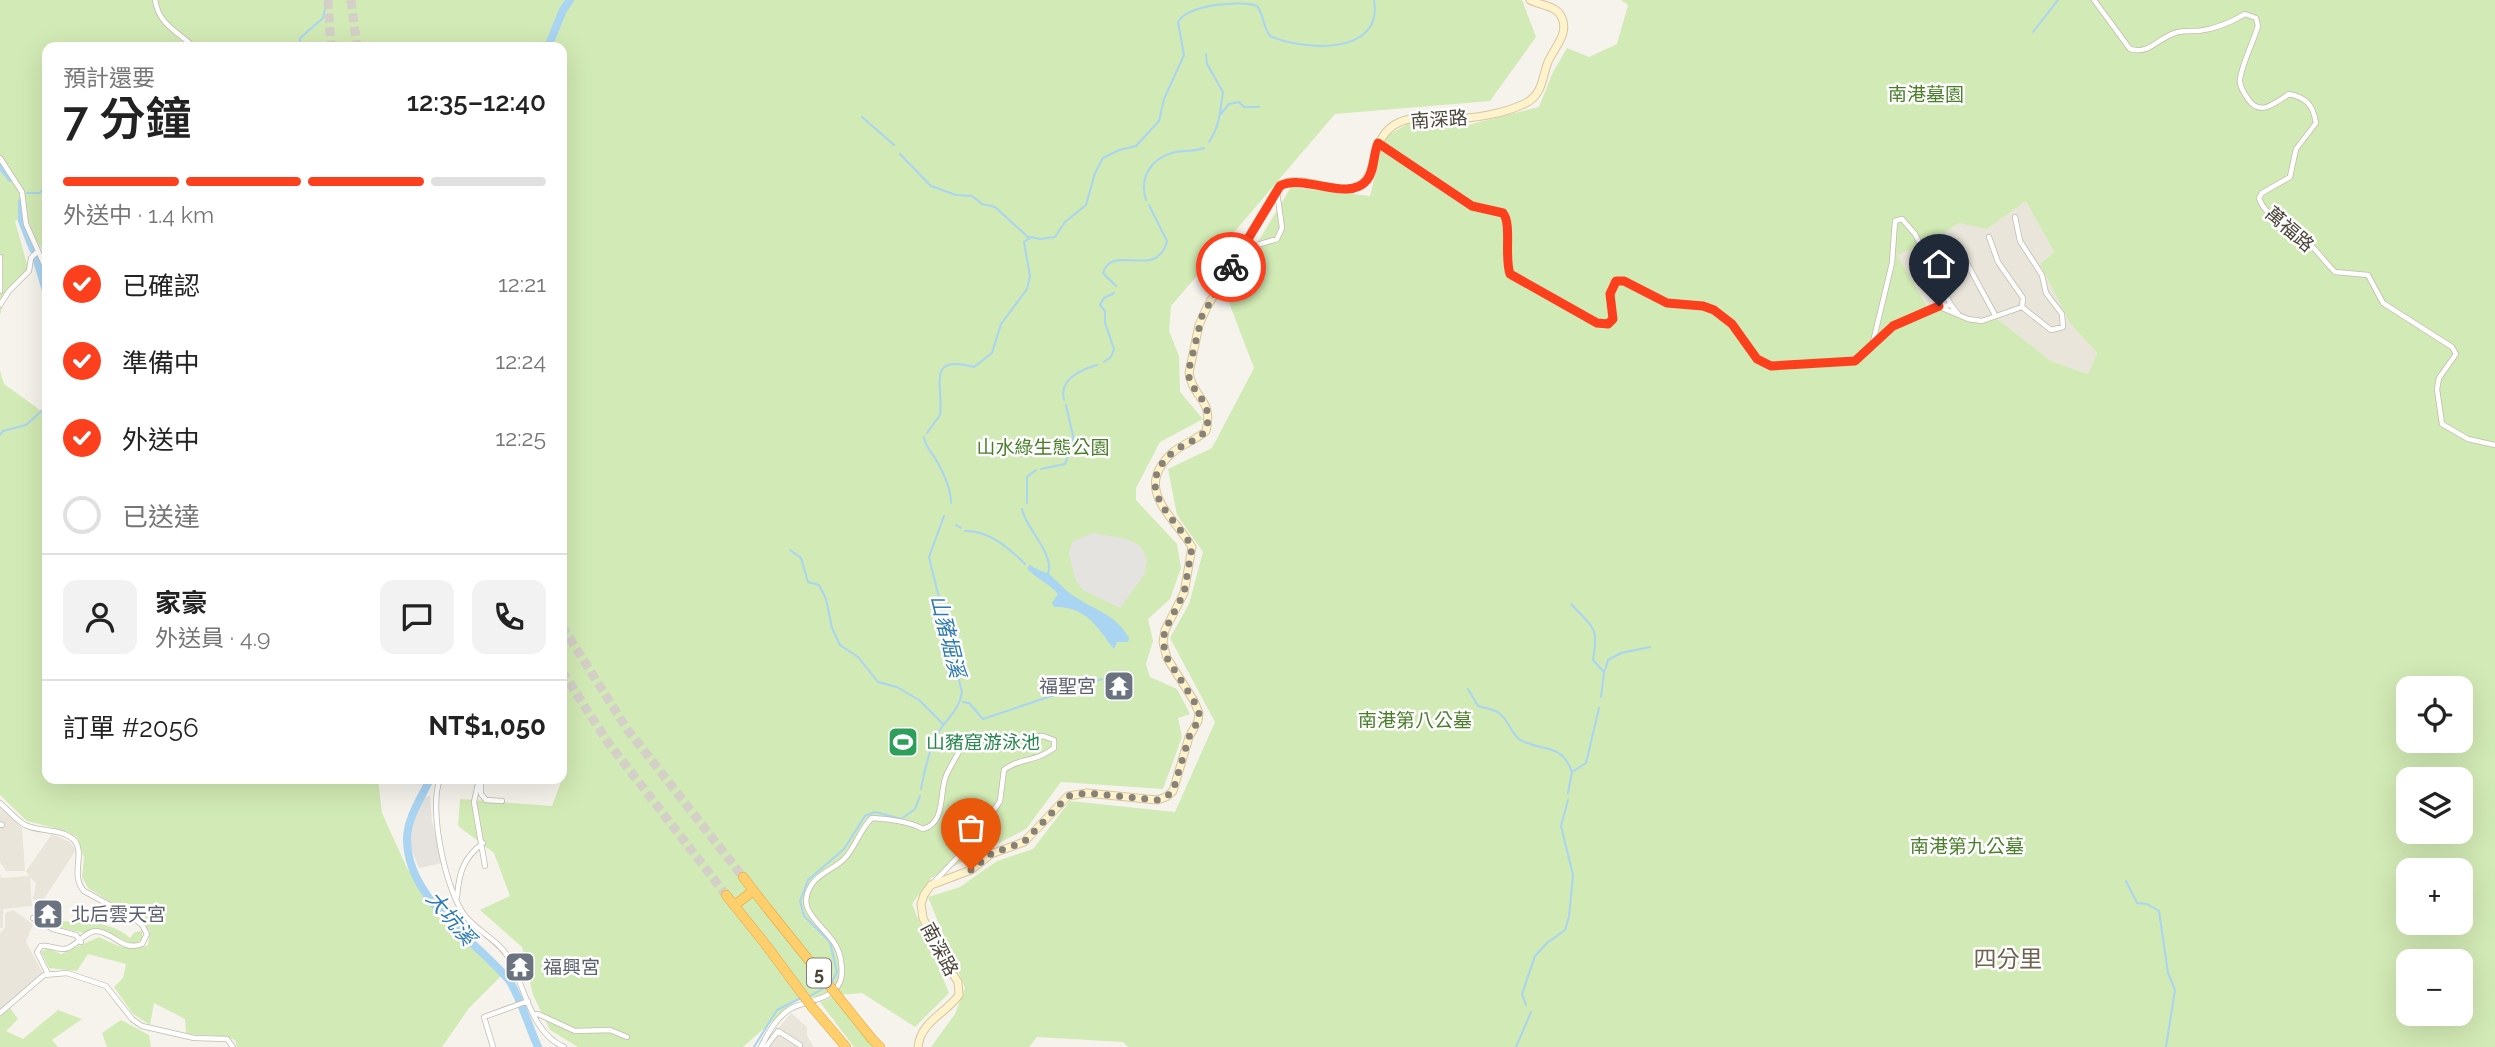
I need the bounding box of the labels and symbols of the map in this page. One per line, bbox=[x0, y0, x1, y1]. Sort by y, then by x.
park label: 南港墓園 bbox=[1888, 83, 1964, 105]
street label: 南深路 bbox=[1410, 106, 1468, 132]
street label: 萬福路 bbox=[2261, 202, 2319, 256]
courier bbox=[1196, 232, 1266, 302]
pin bbox=[1909, 234, 1969, 306]
park label: 山水綠生態公園 bbox=[976, 436, 1110, 458]
water label: 山豬堀溪 bbox=[926, 592, 971, 683]
temple icon: 福聖宮 bbox=[1102, 669, 1136, 703]
place label: 福聖宮 bbox=[1039, 675, 1096, 697]
park label: 南港第八公墓 bbox=[1358, 709, 1472, 731]
sports icon: 山豬窟游泳池 bbox=[886, 725, 920, 759]
place label: 山豬窟游泳池 bbox=[926, 731, 1040, 753]
pin bbox=[941, 798, 1001, 870]
park label: 南港第九公墓 bbox=[1910, 835, 2024, 857]
water label: 大坑溪 bbox=[421, 886, 483, 952]
temple icon: 北后雲天宮 bbox=[31, 897, 65, 931]
place label: 北后雲天宮 bbox=[71, 903, 166, 925]
street label: 南深路 bbox=[917, 919, 963, 979]
district label: 四分里 bbox=[1974, 945, 2043, 972]
temple icon: 福興宮 bbox=[503, 950, 537, 984]
place label: 福興宮 bbox=[543, 956, 600, 978]
road number: 5 bbox=[807, 958, 831, 988]

